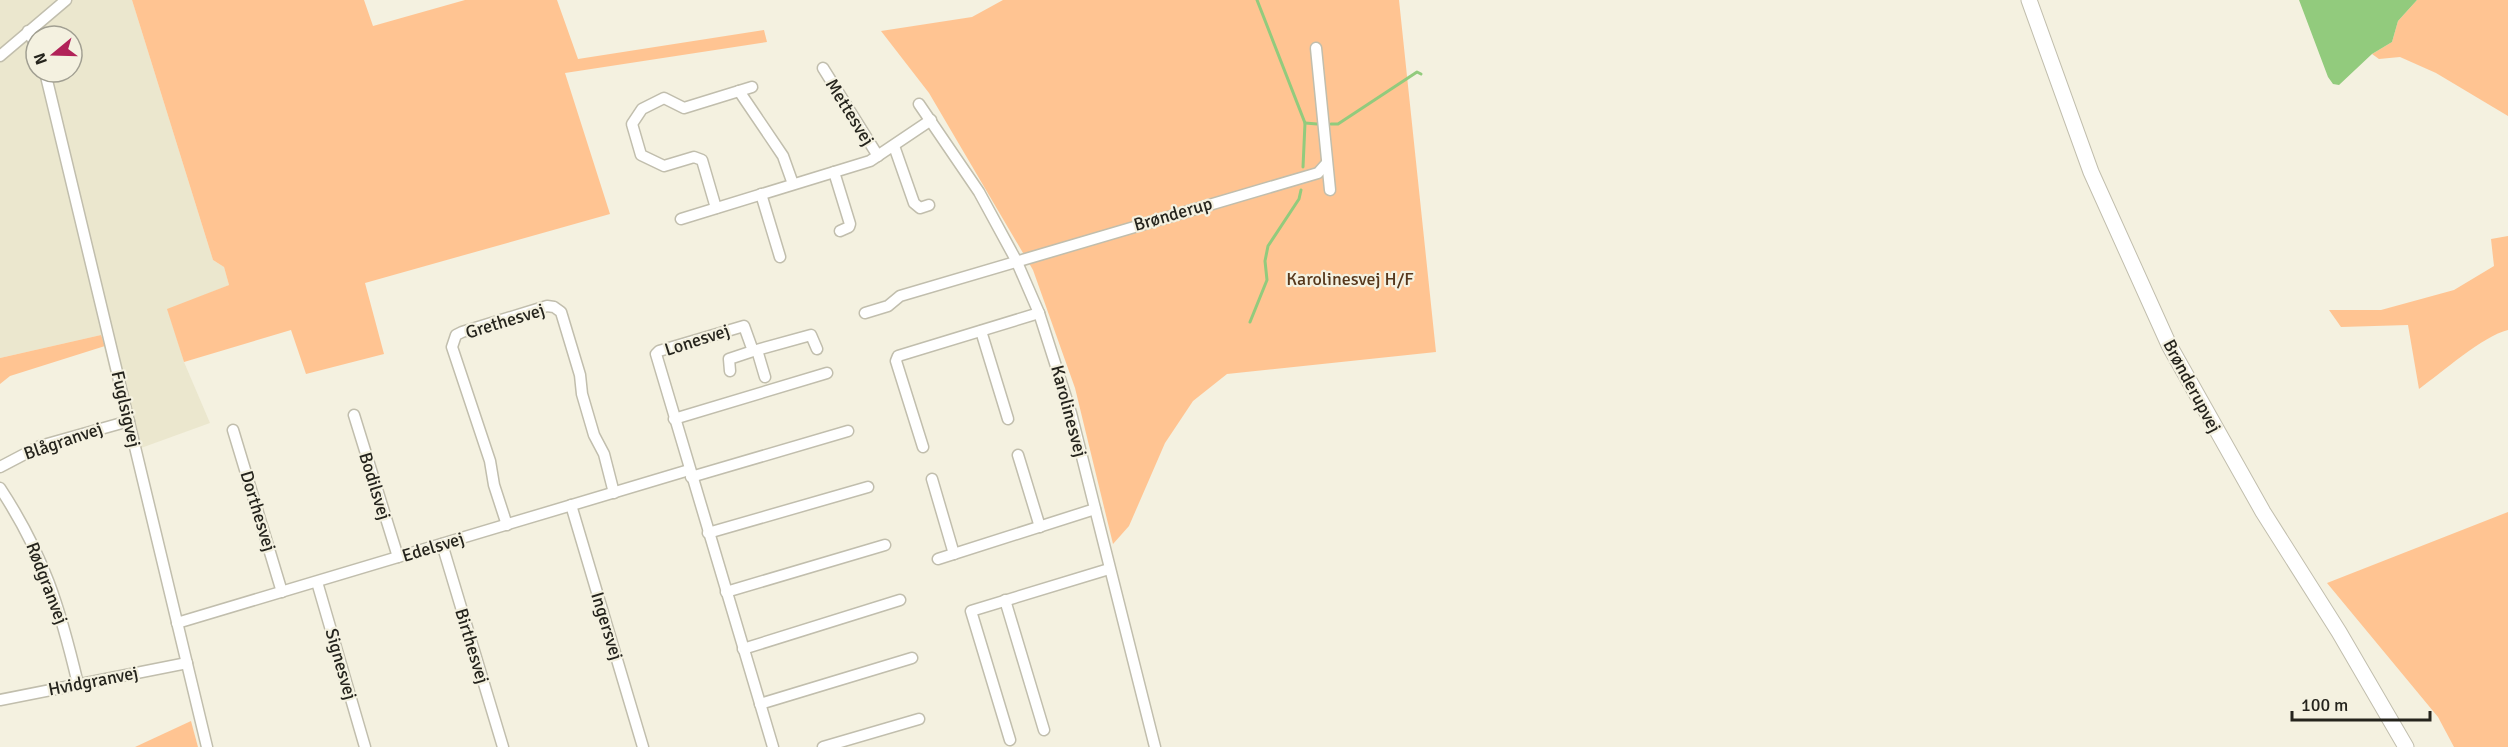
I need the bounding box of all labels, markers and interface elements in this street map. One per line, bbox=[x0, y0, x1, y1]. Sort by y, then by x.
north arrow bbox=[24, 24, 84, 84]
text: N bbox=[29, 50, 52, 67]
street label: Mettesvej bbox=[821, 74, 879, 150]
street label: Brønderup bbox=[1131, 192, 1215, 236]
park label: Karolinesvej H/F bbox=[1286, 268, 1414, 290]
street label: Grethesvej bbox=[463, 299, 547, 343]
street label: Lonesvej bbox=[662, 319, 732, 361]
street label: Brønderupvej bbox=[2158, 336, 2226, 436]
street label: Karolinesvej bbox=[1046, 363, 1092, 459]
street label: Fuglsigvej bbox=[107, 369, 145, 449]
street label: Blågranvej bbox=[21, 417, 105, 465]
street label: Bodilsvej bbox=[354, 449, 396, 523]
street label: Dorthesvej bbox=[235, 468, 281, 554]
street label: Edelsvej bbox=[399, 527, 467, 567]
street label: Rødgranvej bbox=[21, 539, 73, 627]
street label: Ingersvej bbox=[586, 589, 628, 663]
street label: Birthesvej bbox=[450, 606, 494, 686]
street label: Signesvej bbox=[320, 626, 362, 702]
street label: Hvidgranvej bbox=[46, 662, 140, 700]
scale bar bbox=[2292, 684, 2430, 722]
text: 100 m bbox=[2301, 694, 2348, 716]

